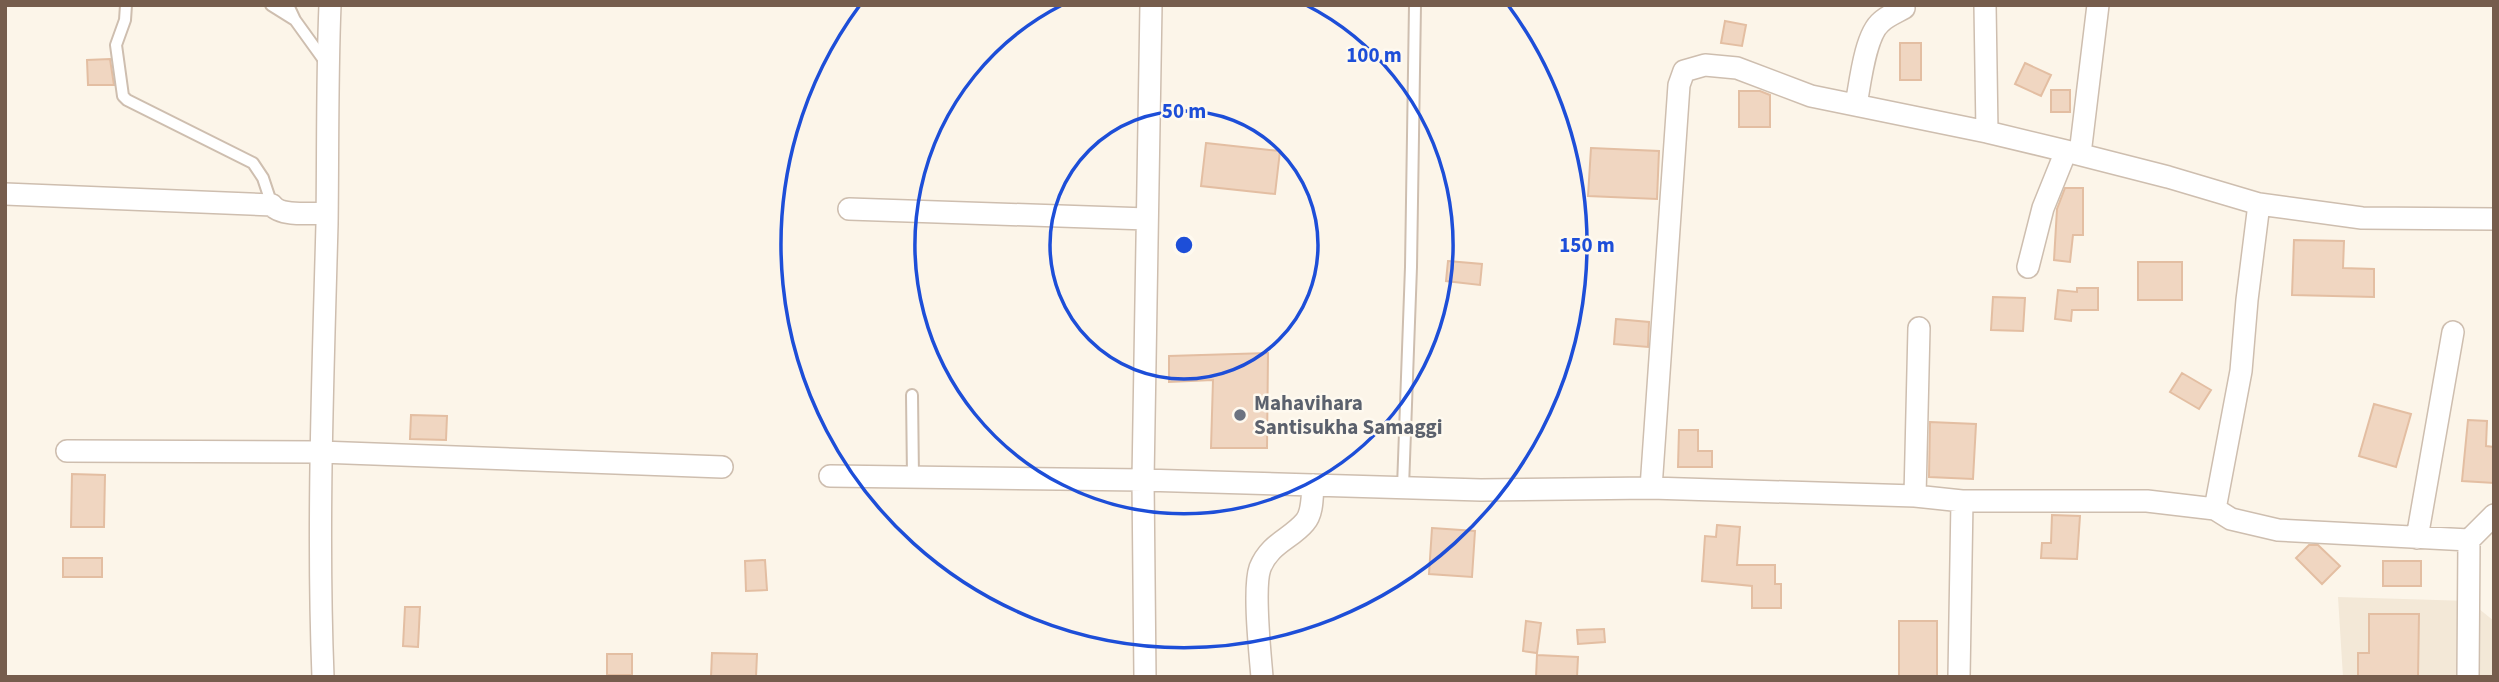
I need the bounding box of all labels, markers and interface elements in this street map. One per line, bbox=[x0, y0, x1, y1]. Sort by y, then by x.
text: 100 m bbox=[1346, 40, 1402, 70]
text: 50 m bbox=[1162, 96, 1206, 126]
text: 150 m bbox=[1559, 230, 1615, 260]
centre of rings bbox=[1172, 233, 1196, 257]
place label: Mahavihara Santisukha Samaggi bbox=[1254, 388, 1443, 442]
marker: Mahavihara Santisukha Samaggi bbox=[1232, 407, 1248, 423]

